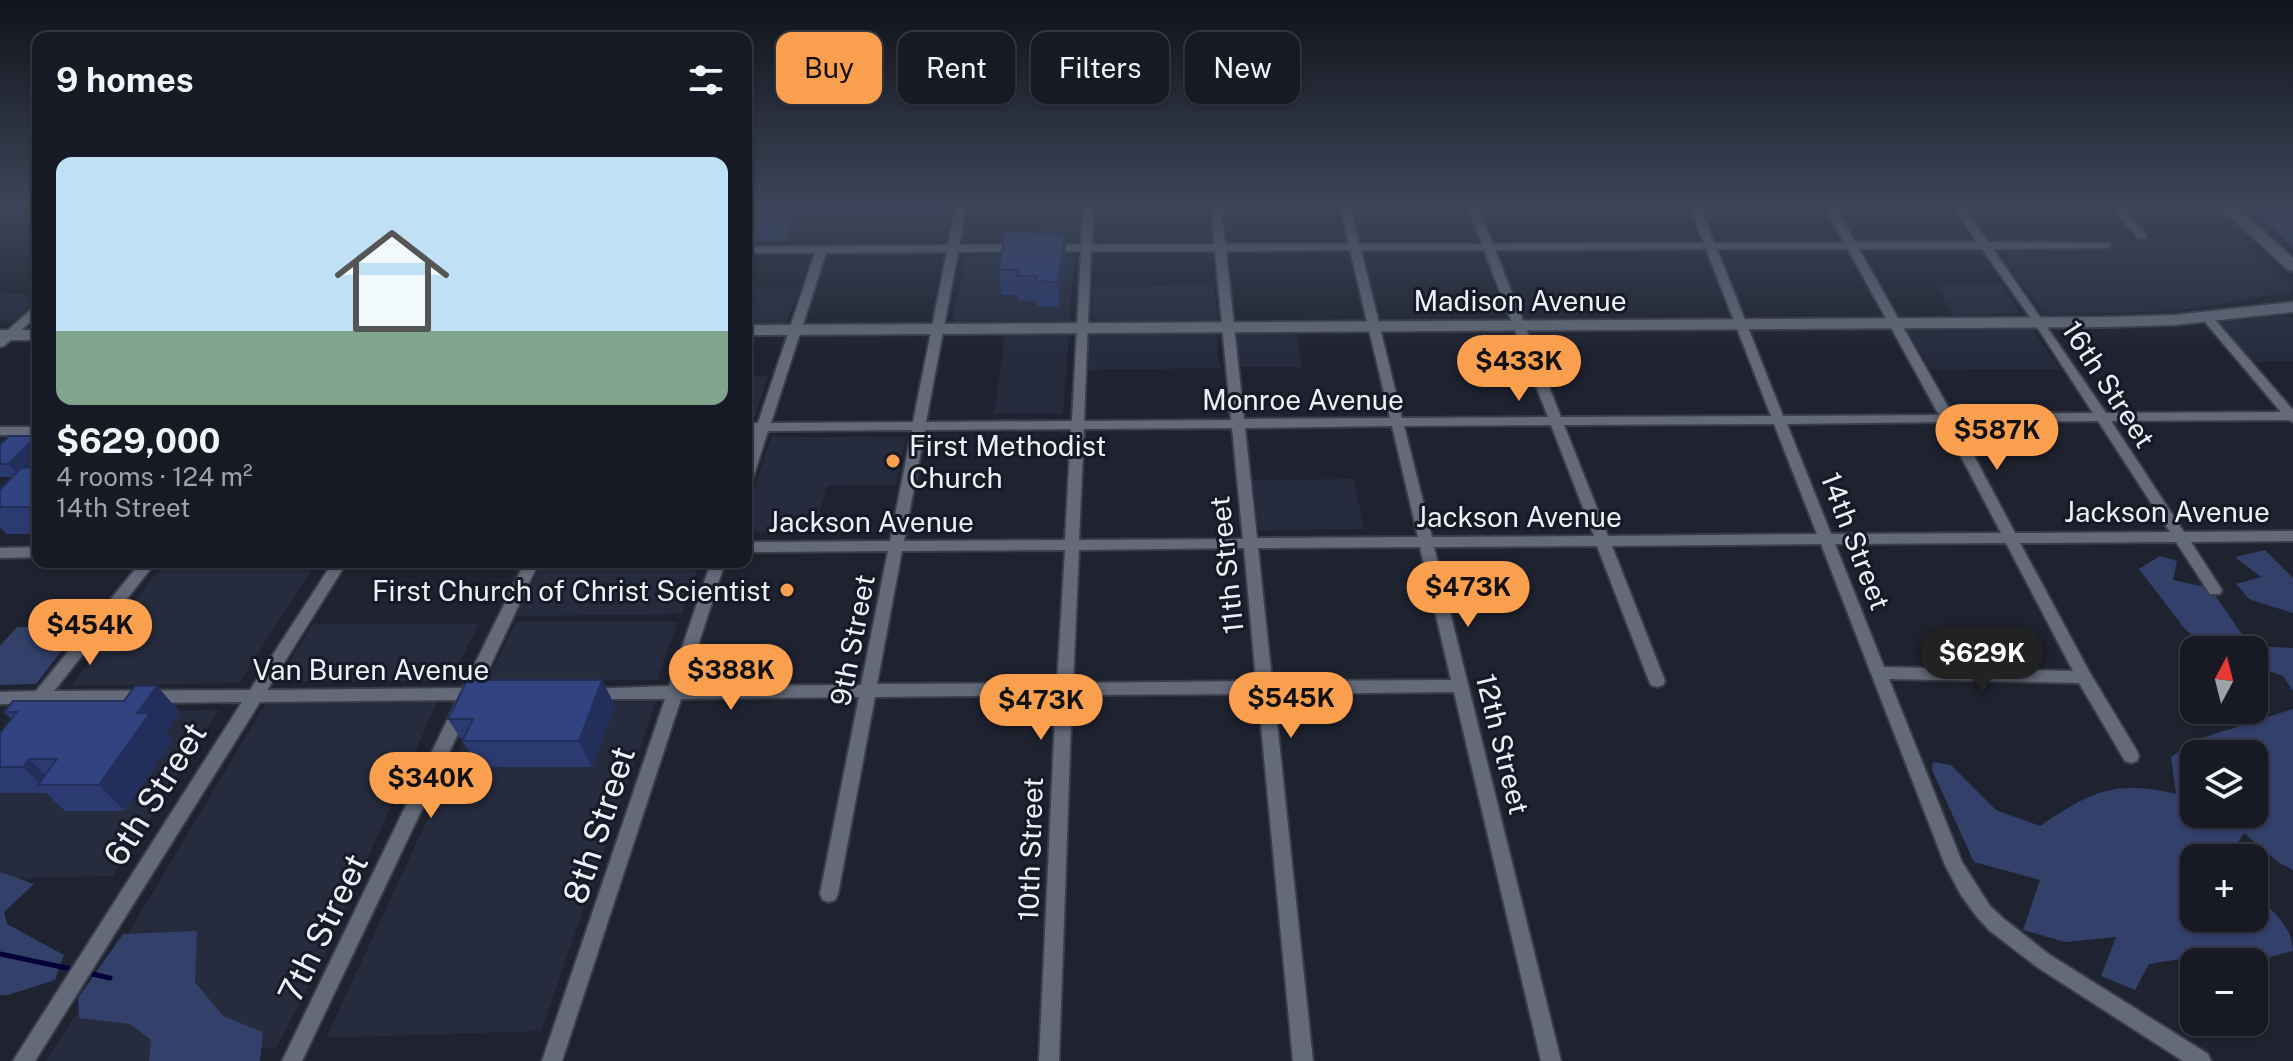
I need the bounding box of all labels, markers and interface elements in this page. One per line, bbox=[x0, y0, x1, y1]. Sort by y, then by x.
chip: Buy bbox=[776, 32, 882, 104]
chip: Rent bbox=[898, 32, 1015, 104]
chip: Filters bbox=[1031, 32, 1169, 104]
chip: New bbox=[1185, 32, 1300, 104]
icon: filters bbox=[684, 58, 728, 102]
text: 9 homes bbox=[56, 60, 194, 100]
icon: home bbox=[320, 209, 464, 353]
street label: Madison Avenue bbox=[1413, 284, 1627, 317]
street label: 16th Street bbox=[2056, 314, 2162, 454]
pin: $433K bbox=[1463, 335, 1575, 403]
text: $433K bbox=[1475, 345, 1563, 376]
street label: Monroe Avenue bbox=[1202, 383, 1404, 416]
pin: $587K bbox=[1941, 404, 2053, 472]
text: $587K bbox=[1953, 414, 2041, 445]
text: $629,000 bbox=[56, 421, 221, 461]
place label: First Methodist Church bbox=[909, 429, 1106, 494]
marker: First Methodist Church bbox=[884, 452, 902, 470]
text: 4 rooms · 124 m² bbox=[56, 461, 253, 492]
street label: 14th Street bbox=[1815, 468, 1897, 614]
text: 14th Street bbox=[56, 492, 190, 523]
street label: 11th Street bbox=[1202, 494, 1250, 636]
street label: Jackson Avenue bbox=[2064, 495, 2270, 528]
street label: Jackson Avenue bbox=[1416, 500, 1622, 533]
street label: Jackson Avenue bbox=[768, 505, 974, 538]
pin: $473K bbox=[1412, 561, 1524, 629]
text: $473K bbox=[1425, 571, 1511, 602]
street label: 9th Street bbox=[823, 572, 881, 708]
place label: First Church of Christ Scientist bbox=[372, 574, 771, 607]
marker: First Church of Christ Scientist bbox=[778, 581, 796, 599]
pin: $454K bbox=[34, 599, 146, 667]
text: $454K bbox=[46, 609, 134, 640]
pin: $629K bbox=[1926, 627, 2038, 695]
north arrow bbox=[2180, 636, 2268, 724]
map controls bbox=[2180, 636, 2268, 1036]
text: $629K bbox=[1938, 637, 2026, 668]
pin: $388K bbox=[675, 644, 787, 712]
street label: Van Buren Avenue bbox=[253, 653, 489, 686]
text: $388K bbox=[687, 654, 775, 685]
street label: 12th Street bbox=[1470, 670, 1536, 818]
pin: $545K bbox=[1235, 672, 1347, 740]
pin: $473K bbox=[985, 674, 1097, 742]
text: $545K bbox=[1247, 682, 1335, 713]
text: $473K bbox=[998, 684, 1084, 715]
street label: 6th Street bbox=[95, 715, 215, 873]
button: layers bbox=[2180, 740, 2268, 828]
street label: 8th Street bbox=[555, 742, 643, 908]
pin: $340K bbox=[375, 752, 487, 820]
text: $340K bbox=[387, 762, 475, 793]
street label: 10th Street bbox=[1011, 776, 1049, 922]
button: + bbox=[2180, 844, 2268, 932]
street label: 7th Street bbox=[270, 847, 376, 1009]
button: − bbox=[2180, 948, 2268, 1036]

